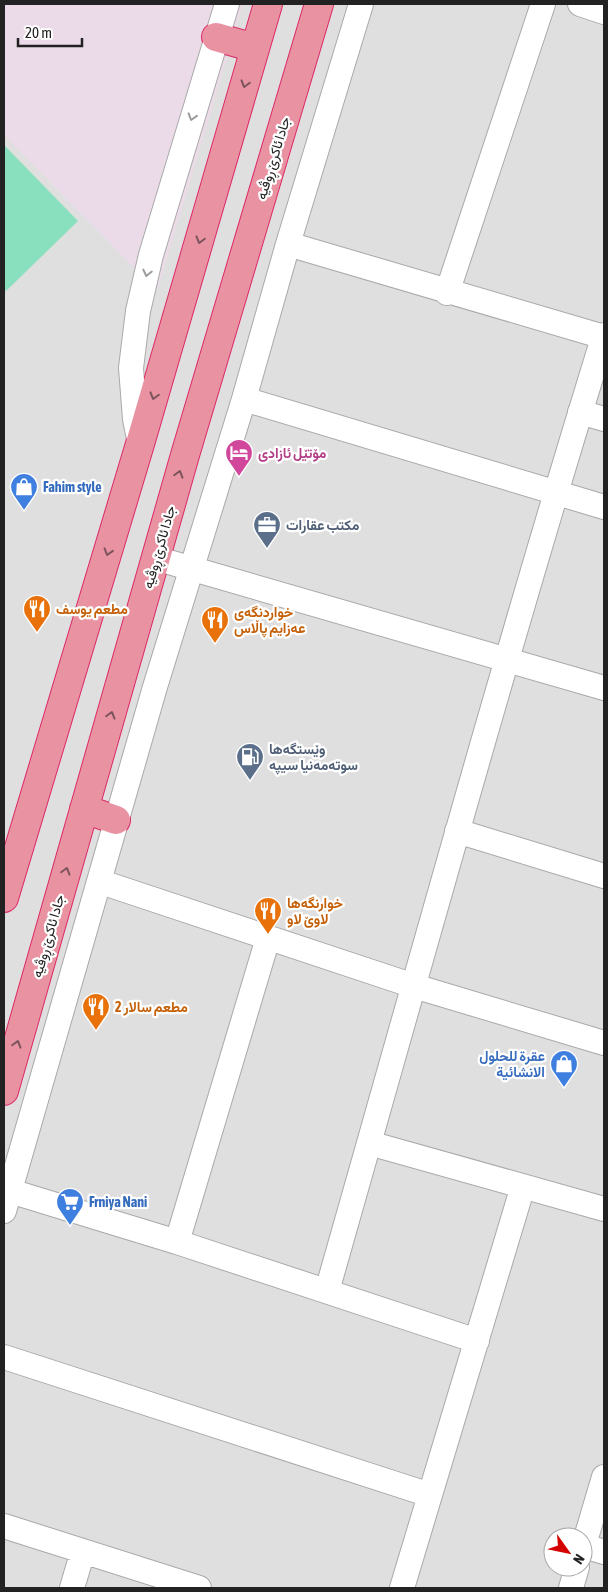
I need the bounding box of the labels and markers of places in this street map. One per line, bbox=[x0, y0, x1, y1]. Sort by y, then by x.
hotel icon: مۆتێل ئازادی bbox=[224, 438, 254, 477]
place label: مۆتێل ئازادی bbox=[258, 445, 327, 462]
shop icon: Fahim style bbox=[9, 472, 39, 511]
place label: Fahim style bbox=[43, 479, 102, 495]
office icon: مكتب عقارات bbox=[252, 510, 282, 549]
place label: مكتب عقارات bbox=[286, 517, 360, 534]
restaurant icon: مطعم يوسف bbox=[22, 594, 52, 633]
place label: مطعم يوسف bbox=[56, 601, 128, 618]
place label: خواردنگەی عەزایم پاڵاس bbox=[234, 604, 306, 638]
restaurant icon: خواردنگەی عەزایم پاڵاس bbox=[200, 605, 230, 644]
place label: وێستگەها سوتەمەنیا سیپە bbox=[269, 741, 358, 775]
fuel station icon: وێستگەها سوتەمەنیا سیپە bbox=[235, 742, 265, 781]
place label: خوارنگەھا لاوێ لاو bbox=[287, 895, 344, 928]
restaurant icon: خوارنگەھا لاوێ لاو bbox=[253, 896, 283, 935]
restaurant icon: مطعم سالار 2 bbox=[81, 992, 111, 1031]
place label: مطعم سالار 2 bbox=[115, 999, 188, 1016]
place label: عقرة للحلول الانشائیة bbox=[479, 1048, 545, 1081]
shop icon: عقرة للحلول الانشائیة bbox=[549, 1049, 579, 1088]
supermarket icon: Frniya Nani bbox=[55, 1187, 85, 1226]
place label: Frniya Nani bbox=[89, 1194, 147, 1210]

